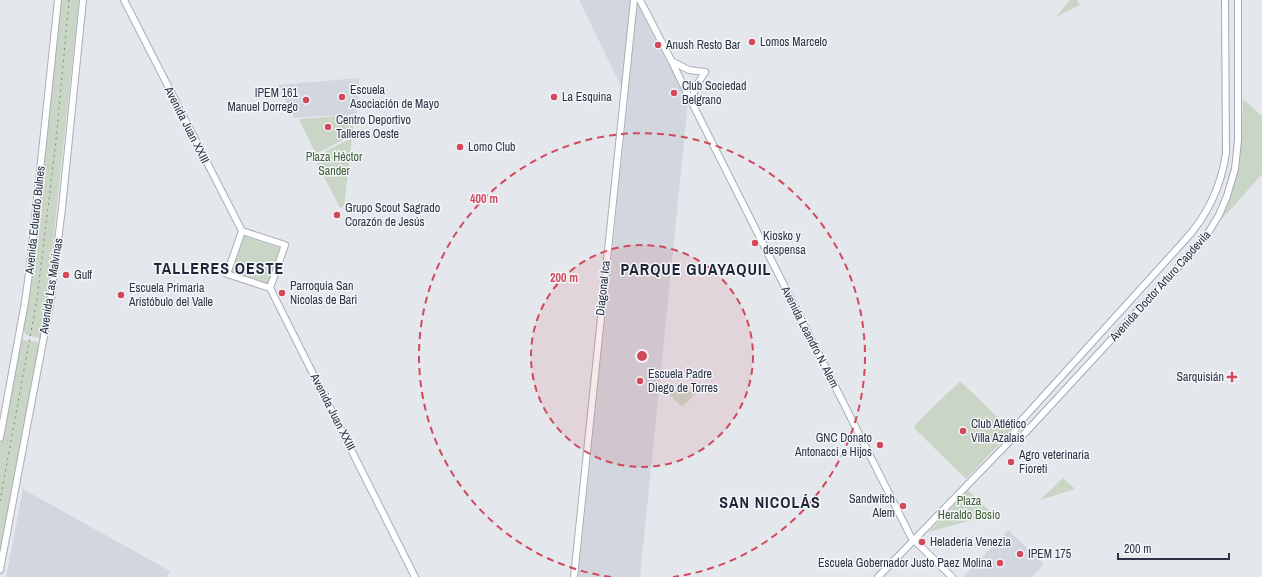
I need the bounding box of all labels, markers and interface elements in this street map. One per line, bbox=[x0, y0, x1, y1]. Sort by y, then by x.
place label: Lomos Marcelo bbox=[760, 34, 827, 50]
place label: Anush Resto Bar bbox=[665, 37, 741, 53]
marker: Lomos Marcelo bbox=[747, 37, 757, 47]
marker: Anush Resto Bar bbox=[653, 40, 663, 50]
place label: Club Sociedad Belgrano bbox=[682, 78, 747, 108]
place label: Escuela Asociación de Mayo bbox=[349, 82, 439, 112]
street label: Avenida Juan XXIII bbox=[160, 83, 213, 166]
place label: IPEM 161 Manuel Dorrego bbox=[227, 85, 299, 115]
marker: Club Sociedad Belgrano bbox=[669, 88, 679, 98]
place label: La Esquina bbox=[562, 89, 612, 105]
marker: Escuela Asociación de Mayo bbox=[337, 92, 347, 102]
marker: La Esquina bbox=[549, 92, 559, 102]
marker: IPEM 161 Manuel Dorrego bbox=[301, 95, 311, 105]
place label: Centro Deportivo Talleres Oeste bbox=[336, 112, 411, 142]
marker: Centro Deportivo Talleres Oeste bbox=[323, 122, 333, 132]
place label: Lomo Club bbox=[468, 139, 516, 155]
marker: Lomo Club bbox=[455, 142, 465, 152]
park label: Plaza Héctor Sander bbox=[306, 149, 363, 179]
street label: Avenida Eduardo Bulnes bbox=[21, 165, 49, 276]
text: 400 m bbox=[470, 191, 498, 207]
place label: Grupo Scout Sagrado Corazón de Jesús bbox=[345, 200, 440, 230]
marker: Grupo Scout Sagrado Corazón de Jesús bbox=[332, 210, 342, 220]
street label: Avenida Doctor Arturo Capdevila bbox=[1105, 227, 1214, 345]
place label: Kiosko y despensa bbox=[763, 228, 806, 258]
street label: Avenida Las Malvinas bbox=[35, 237, 66, 336]
marker: Kiosko y despensa bbox=[750, 238, 760, 248]
district label: TALLERES OESTE bbox=[154, 257, 284, 279]
district label: PARQUE GUAYAQUIL bbox=[620, 258, 772, 280]
street label: Diagonal Ica bbox=[592, 259, 614, 316]
place label: Gulf bbox=[74, 267, 92, 283]
marker: Gulf bbox=[61, 270, 71, 280]
text: 200 m bbox=[550, 270, 578, 286]
place label: Parroquia San Nicolas de Bari bbox=[290, 278, 357, 308]
place label: Escuela Primaria Aristóbulo del Valle bbox=[128, 280, 213, 310]
street label: Avenida Leandro N. Alem bbox=[777, 283, 843, 391]
marker: Parroquia San Nicolas de Bari bbox=[277, 288, 287, 298]
marker: Escuela Primaria Aristóbulo del Valle bbox=[116, 290, 126, 300]
centre of rings bbox=[635, 349, 649, 363]
place label: Escuela Padre Diego de Torres bbox=[648, 366, 718, 396]
place label: Sarquisián bbox=[1176, 369, 1224, 385]
street label: Avenida Juan XXIII bbox=[306, 370, 359, 453]
marker: Sarquisián bbox=[1227, 372, 1237, 382]
marker: Escuela Padre Diego de Torres bbox=[635, 376, 645, 386]
place label: Club Atlético Villa Azalais bbox=[971, 416, 1026, 446]
marker: Club Atlético Villa Azalais bbox=[958, 426, 968, 436]
place label: GNC Donato Antonacci e Hijos bbox=[794, 430, 872, 460]
marker: GNC Donato Antonacci e Hijos bbox=[875, 440, 885, 450]
place label: Agro veterinaria Fioreti bbox=[1018, 447, 1090, 477]
marker: Agro veterinaria Fioreti bbox=[1006, 457, 1016, 467]
district label: SAN NICOLÁS bbox=[719, 491, 821, 513]
place label: Sandwitch Alem bbox=[849, 491, 895, 521]
park label: Plaza Heraldo Bosio bbox=[938, 493, 1000, 523]
marker: Sandwitch Alem bbox=[898, 501, 908, 511]
place label: Heladería Venezia bbox=[930, 534, 1011, 550]
scale bar bbox=[1118, 535, 1229, 561]
marker: Heladería Venezia bbox=[917, 537, 927, 547]
text: 200 m bbox=[1124, 541, 1151, 557]
place label: IPEM 175 bbox=[1028, 546, 1072, 562]
marker: IPEM 175 bbox=[1015, 549, 1025, 559]
place label: Escuela Gobernador Justo Paez Molina bbox=[818, 555, 993, 571]
marker: Escuela Gobernador Justo Paez Molina bbox=[995, 558, 1005, 568]

